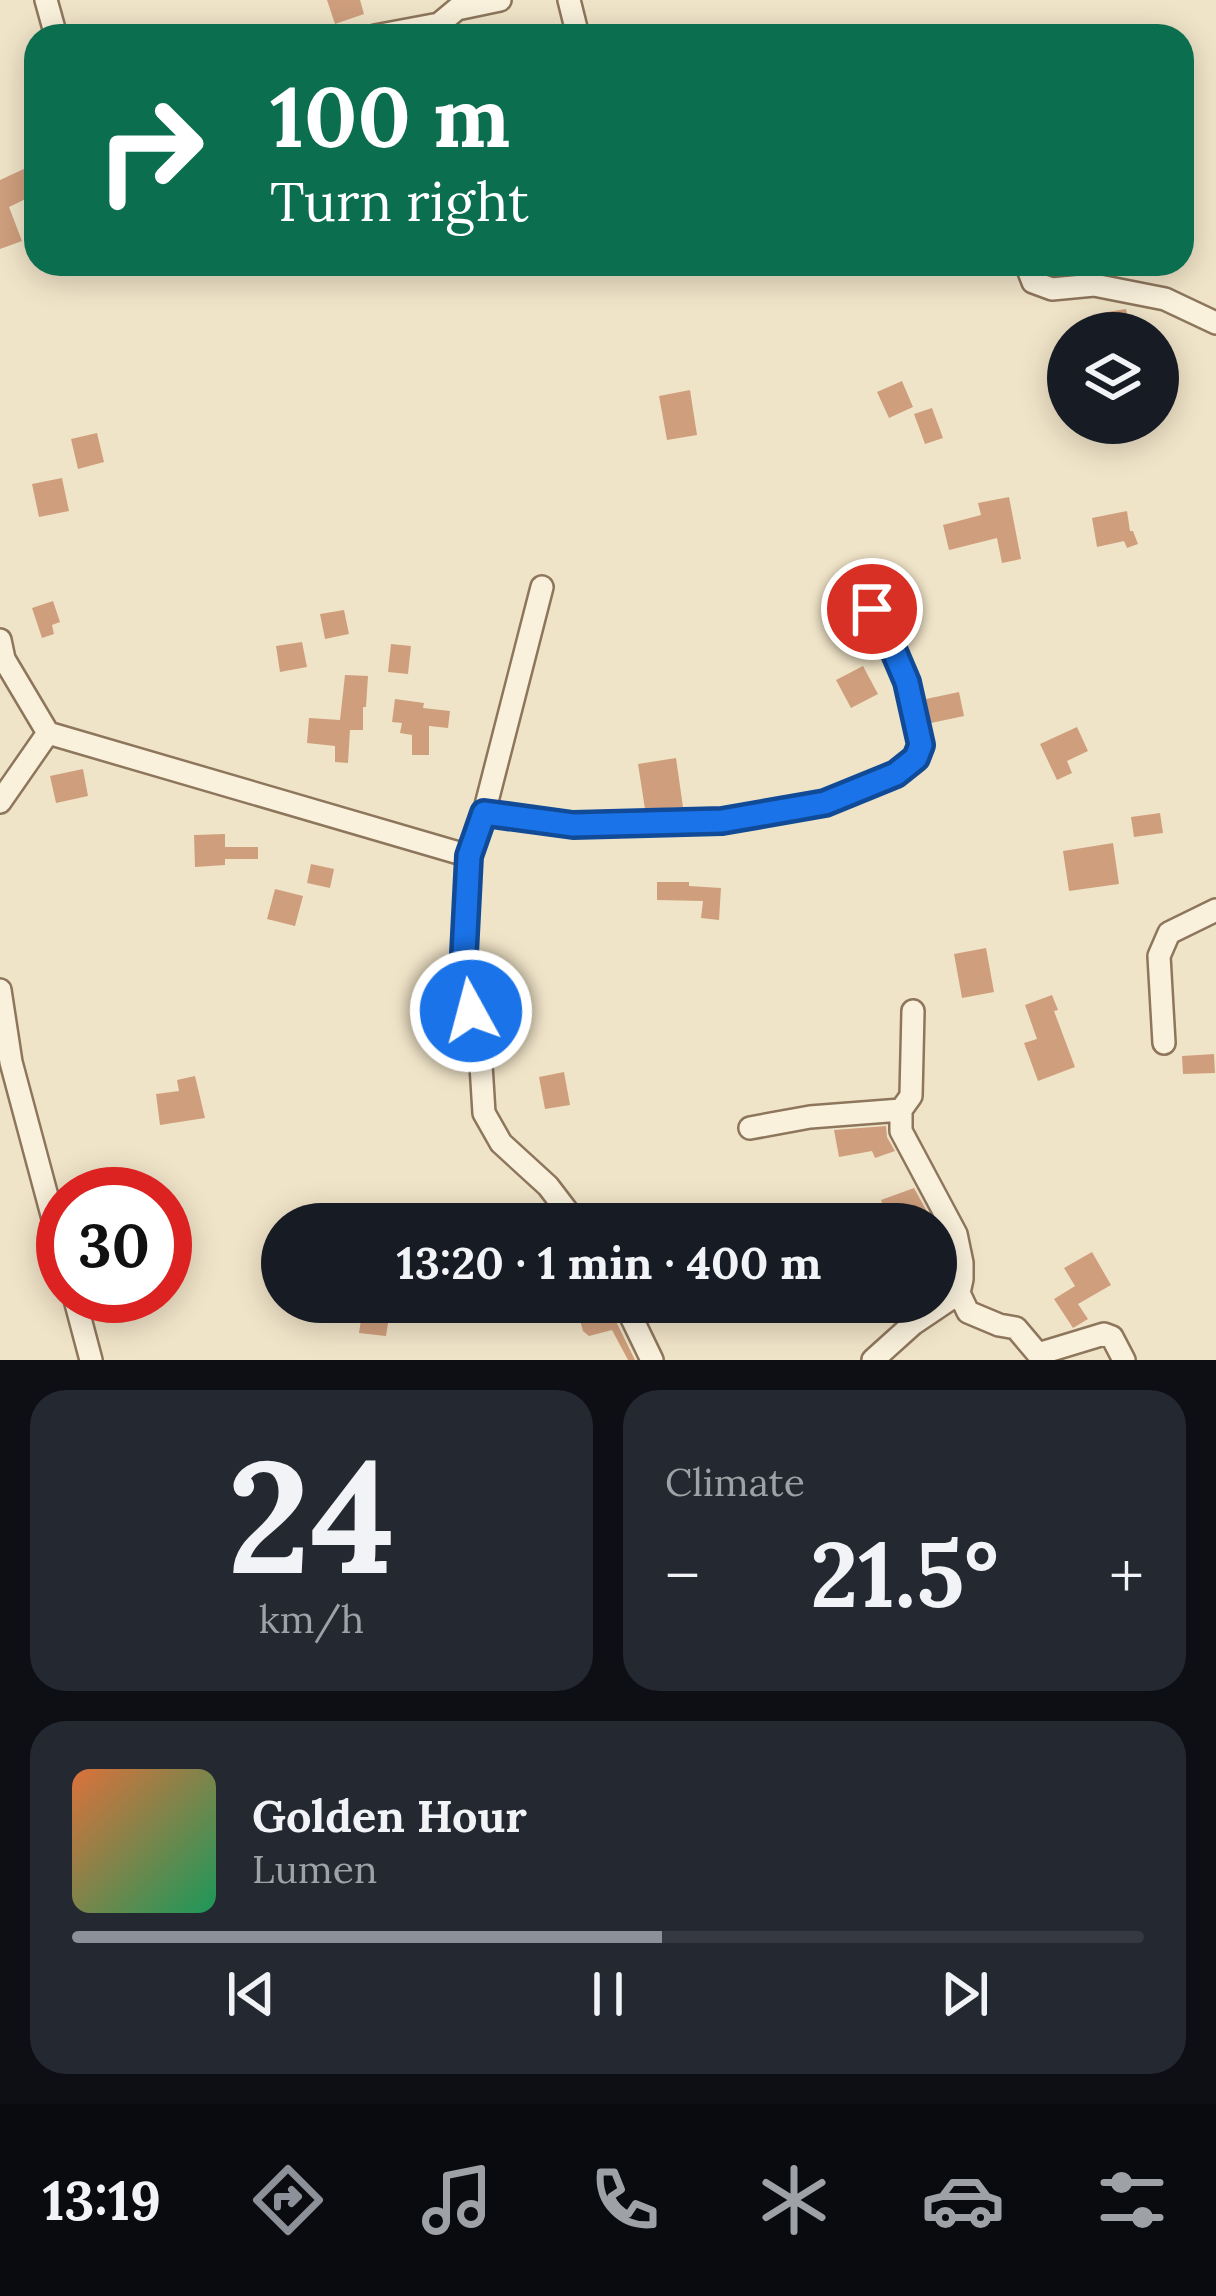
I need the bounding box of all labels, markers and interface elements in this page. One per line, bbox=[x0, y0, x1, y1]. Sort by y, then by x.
text: 100 m bbox=[270, 62, 510, 170]
icon: right bbox=[72, 72, 228, 228]
text: Turn right bbox=[270, 167, 529, 236]
map controls bbox=[1047, 312, 1179, 444]
button: layers bbox=[1047, 312, 1179, 444]
pin bbox=[821, 558, 923, 660]
icon: arrive bbox=[839, 576, 905, 642]
position arrow bbox=[408, 948, 534, 1074]
speed limit sign: 30 bbox=[36, 1167, 192, 1323]
text: 13:20 · 1 min · 400 m bbox=[396, 1234, 822, 1291]
text: 24 bbox=[227, 1416, 396, 1616]
text: Climate bbox=[665, 1457, 805, 1507]
text: 21.5° bbox=[810, 1516, 999, 1632]
text: − bbox=[665, 1533, 700, 1617]
text: + bbox=[1109, 1533, 1144, 1617]
text: km/h bbox=[259, 1594, 364, 1644]
text: Golden Hour bbox=[252, 1787, 527, 1844]
text: Lumen bbox=[252, 1844, 378, 1894]
icon: previous bbox=[218, 1961, 284, 2027]
icon: pause bbox=[575, 1961, 641, 2027]
icon: next bbox=[932, 1961, 998, 2027]
icon: directions bbox=[246, 2158, 330, 2242]
icon: music bbox=[415, 2158, 499, 2242]
icon: phone bbox=[583, 2158, 667, 2242]
icon: climate bbox=[752, 2158, 836, 2242]
icon: car bbox=[921, 2158, 1005, 2242]
icon: filters bbox=[1090, 2158, 1174, 2242]
text: 13:19 bbox=[42, 2166, 161, 2235]

